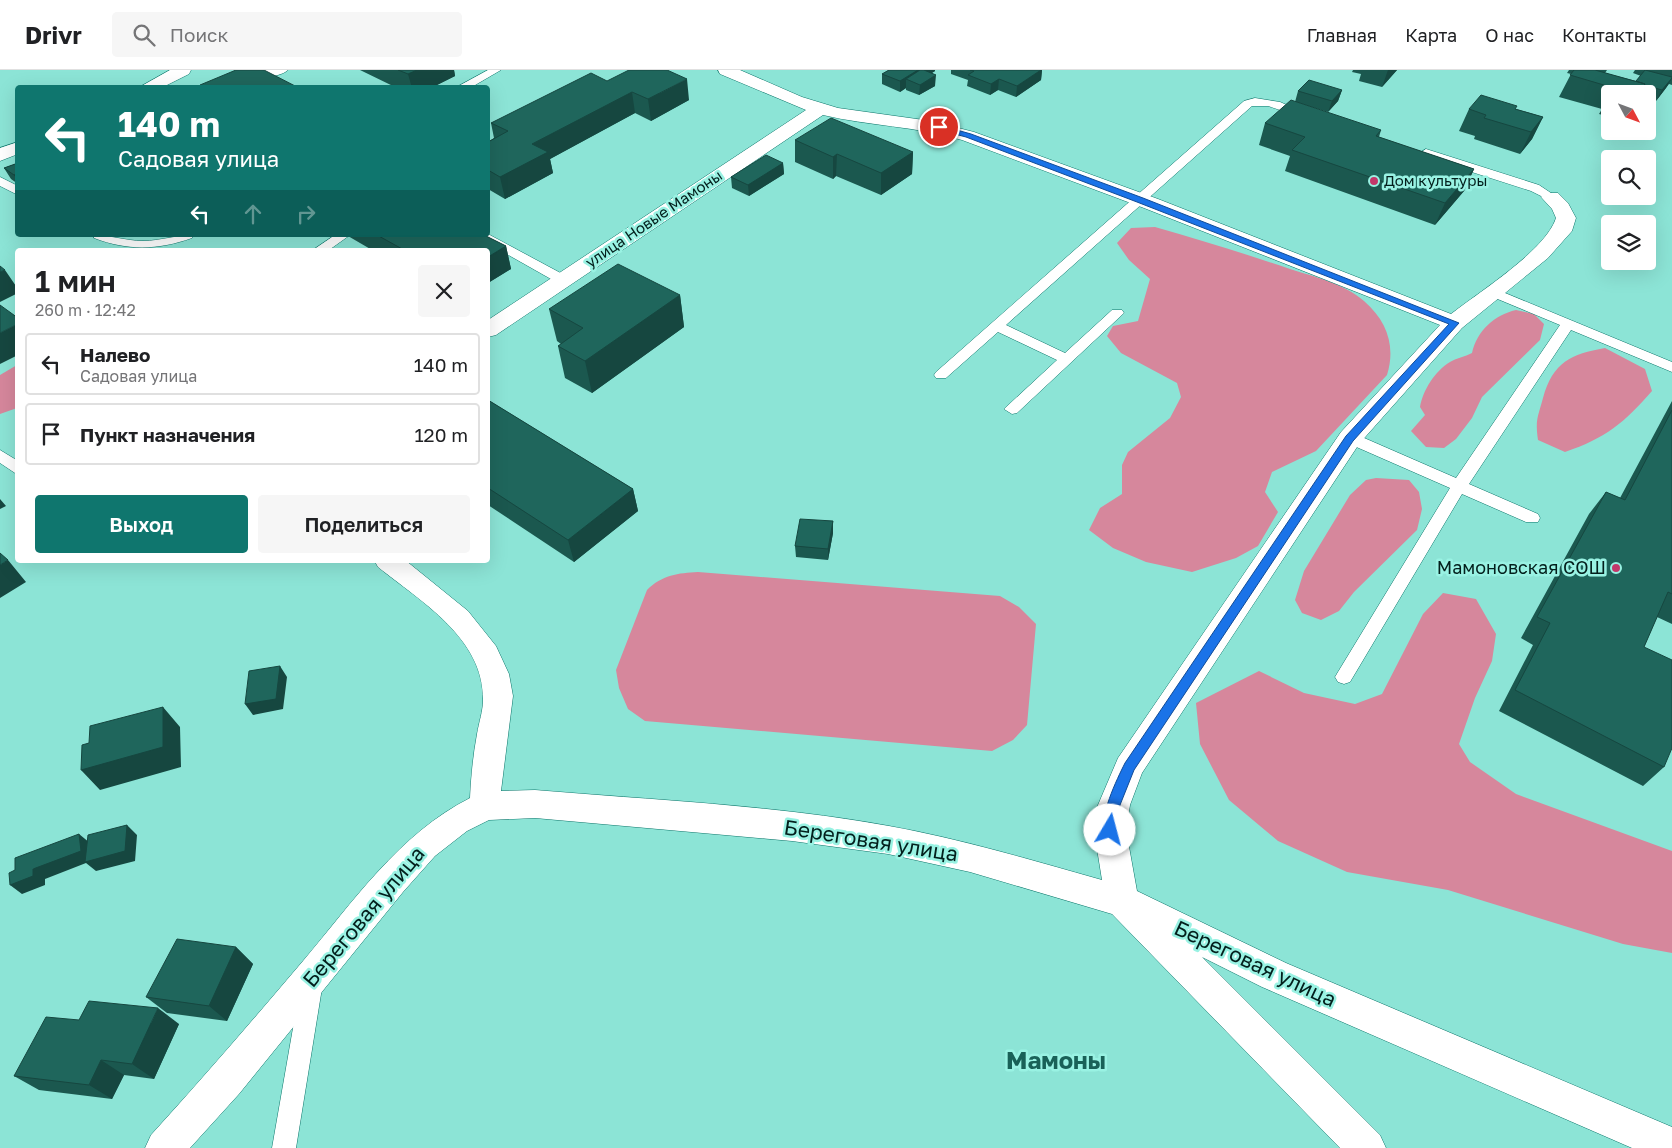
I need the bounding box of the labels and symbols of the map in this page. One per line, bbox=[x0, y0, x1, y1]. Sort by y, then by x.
north arrow bbox=[1601, 85, 1656, 140]
pin bbox=[918, 106, 960, 148]
street label: улица Новые Мамоны bbox=[582, 166, 725, 271]
place label: Дом культуры bbox=[1384, 171, 1487, 189]
marker: Дом культуры bbox=[1368, 175, 1380, 187]
place label: Мамоновская СОШ bbox=[1437, 556, 1606, 578]
marker: Мамоновская СОШ bbox=[1610, 562, 1622, 574]
position arrow bbox=[1083, 803, 1135, 855]
street label: Береговая улица bbox=[782, 813, 960, 867]
street label: Береговая улица bbox=[297, 841, 430, 992]
street label: Береговая улица bbox=[1170, 914, 1341, 1012]
district label: Мамоны bbox=[1006, 1045, 1106, 1074]

